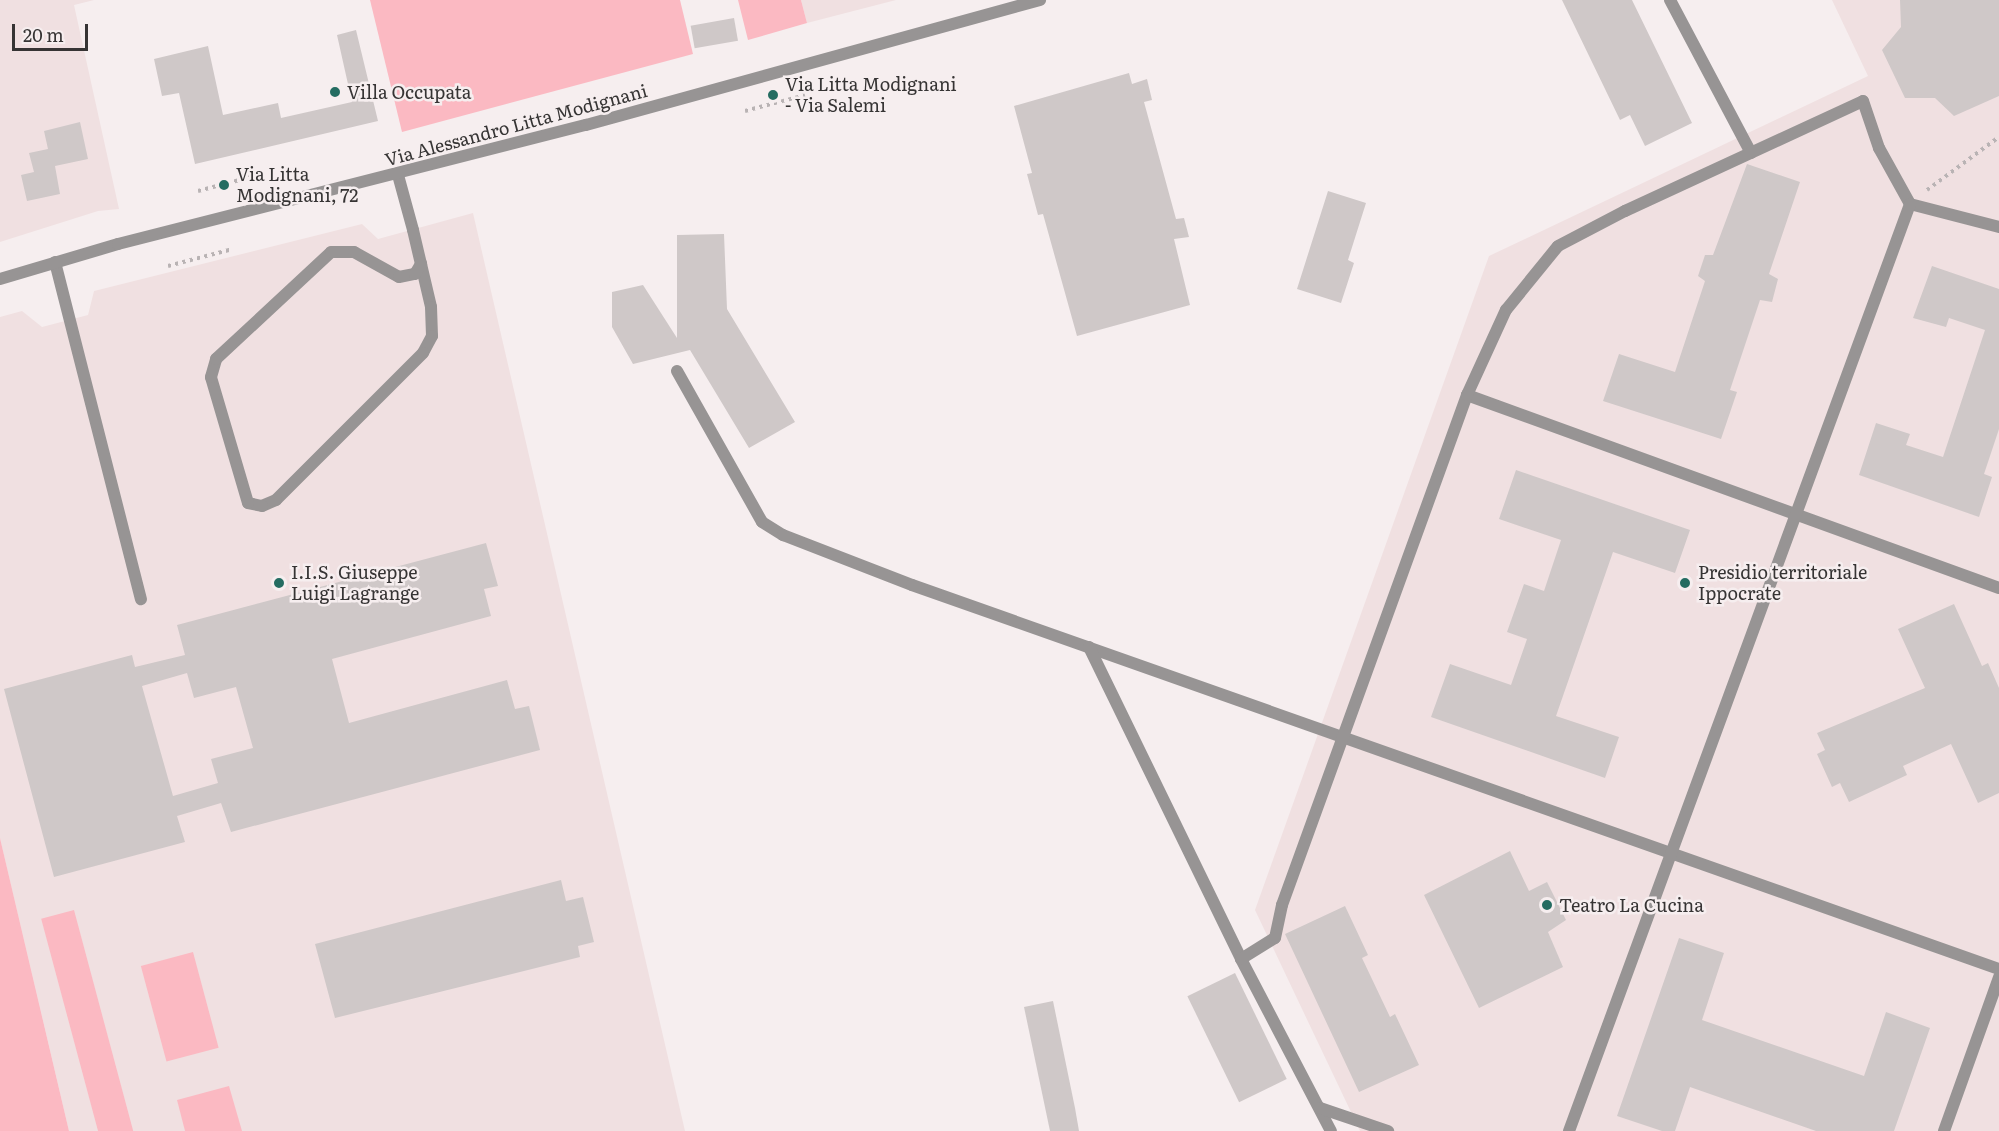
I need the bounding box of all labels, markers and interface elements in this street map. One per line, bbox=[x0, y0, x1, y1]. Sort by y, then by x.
scale bar bbox=[15, 12, 92, 50]
text: 20 m bbox=[23, 21, 64, 48]
place label: Via Litta Modignani - Via Salemi bbox=[785, 74, 957, 116]
street label: Via Alessandro Litta Modignani bbox=[382, 80, 650, 170]
place label: Villa Occupata bbox=[347, 81, 471, 103]
marker: Villa Occupata bbox=[328, 85, 342, 99]
marker: Via Litta Modignani - Via Salemi bbox=[766, 88, 780, 102]
place label: Via Litta Modignani, 72 bbox=[236, 164, 358, 207]
marker: Via Litta Modignani, 72 bbox=[217, 178, 231, 192]
place label: I.I.S. Giuseppe Luigi Lagrange bbox=[291, 562, 419, 604]
place label: Presidio territoriale Ippocrate bbox=[1698, 562, 1867, 604]
marker: Presidio territoriale Ippocrate bbox=[1676, 574, 1694, 592]
marker: I.I.S. Giuseppe Luigi Lagrange bbox=[272, 576, 286, 590]
place label: Teatro La Cucina bbox=[1559, 894, 1704, 916]
marker: Teatro La Cucina bbox=[1540, 898, 1554, 912]

